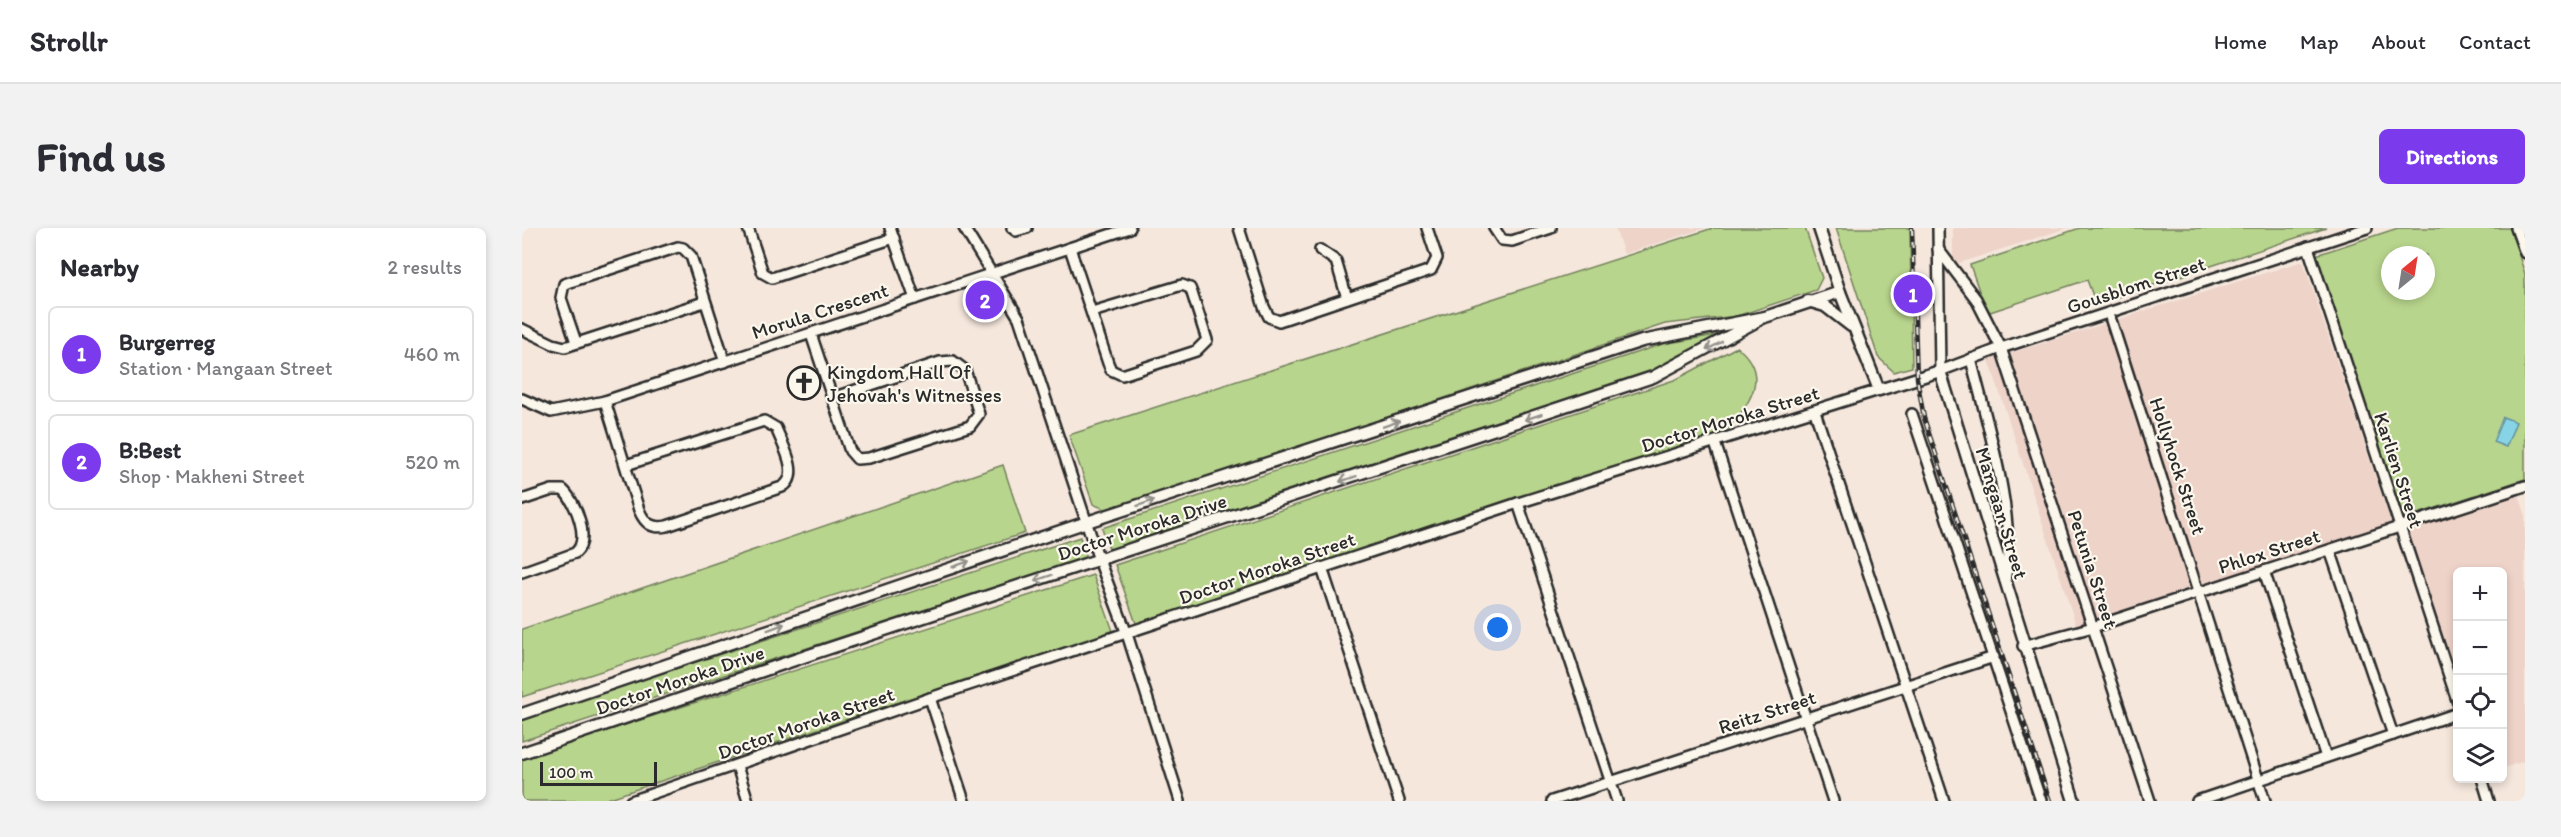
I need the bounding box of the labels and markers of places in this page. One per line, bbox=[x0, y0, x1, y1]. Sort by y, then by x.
pin: 1 bbox=[1894, 272, 1932, 316]
pin: 2 bbox=[966, 278, 1004, 322]
place label: Kingdom Hall Of Jehovah's Witnesses bbox=[827, 360, 1002, 407]
church icon: Kingdom Hall Of Jehovah's Witnesses bbox=[786, 365, 822, 401]

